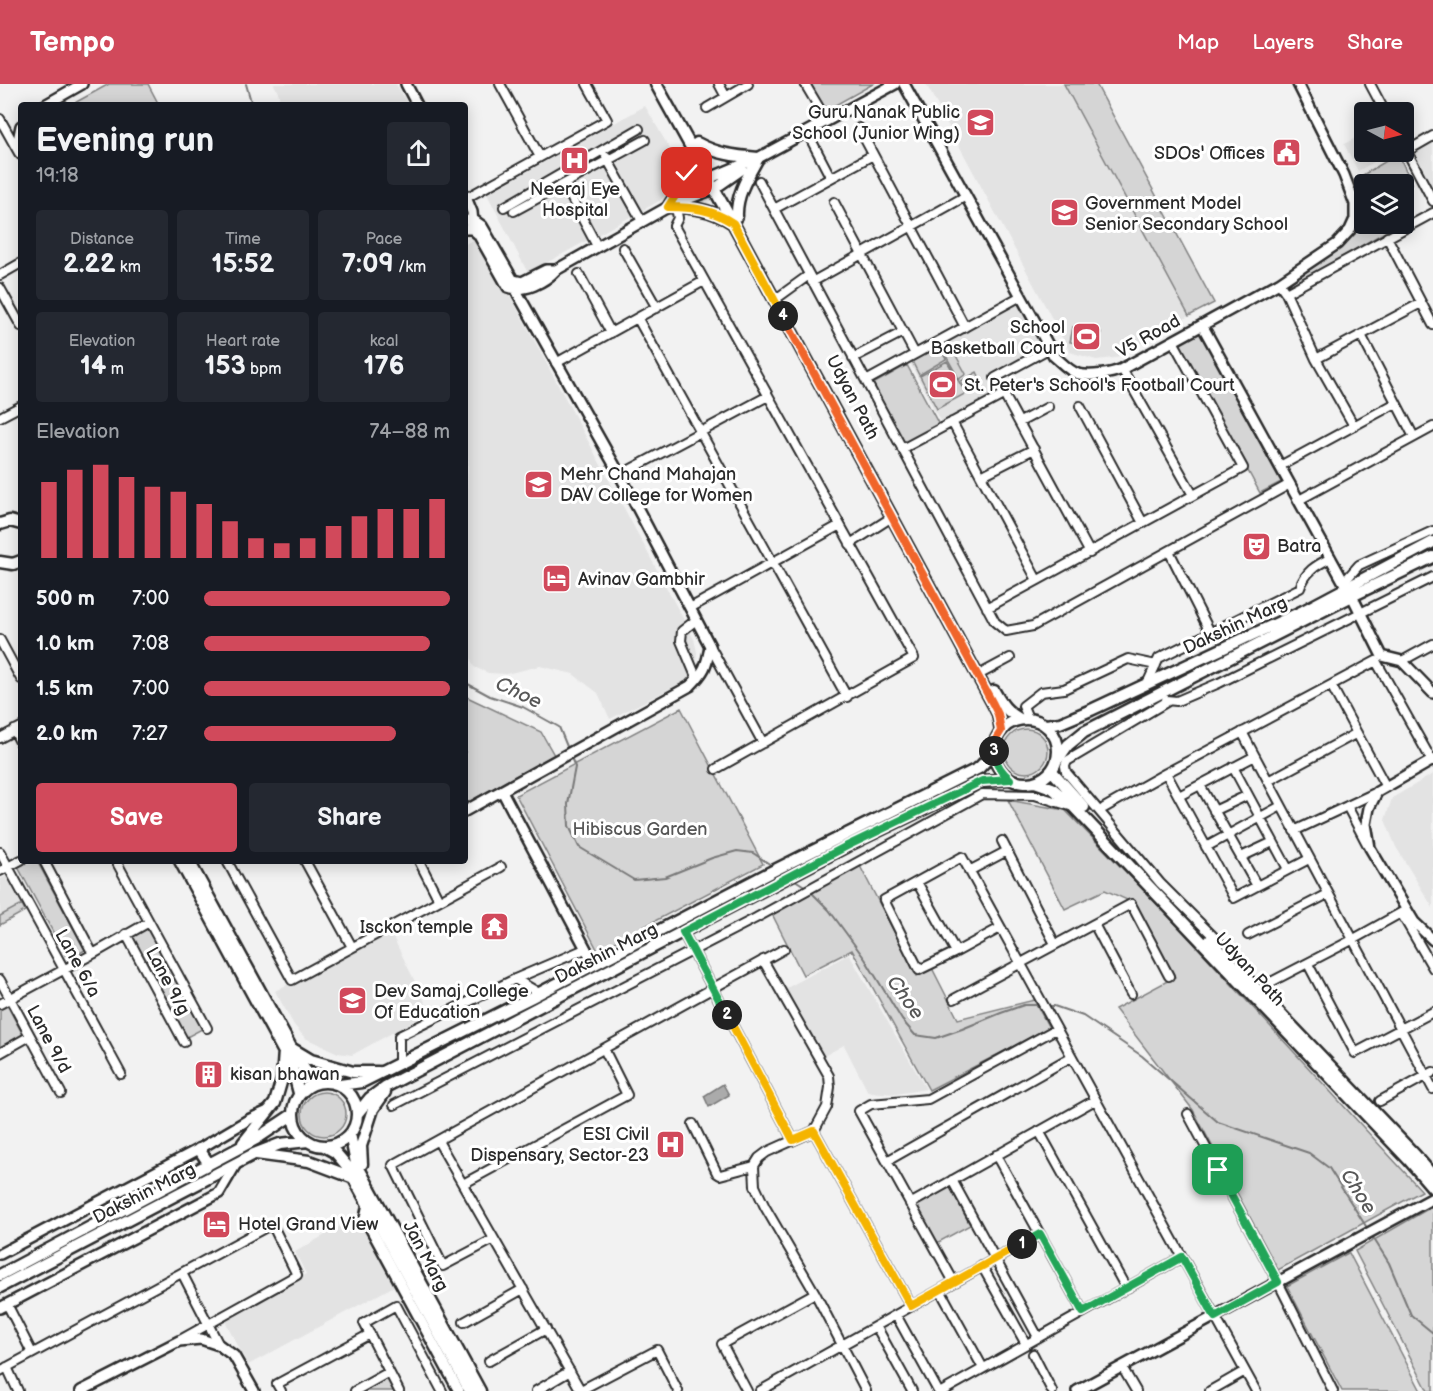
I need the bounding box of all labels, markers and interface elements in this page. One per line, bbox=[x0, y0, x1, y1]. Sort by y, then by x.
text: Tempo bbox=[30, 26, 115, 59]
text: Map bbox=[1177, 30, 1219, 55]
text: Layers bbox=[1252, 30, 1314, 55]
text: Share bbox=[1347, 30, 1403, 55]
place label: Guru Nanak Public School (Junior Wing) bbox=[792, 102, 960, 144]
north arrow bbox=[1354, 102, 1414, 162]
map controls bbox=[1354, 102, 1414, 234]
school or university icon: Guru Nanak Public School (Junior Wing) bbox=[965, 106, 997, 138]
text: Evening run bbox=[36, 121, 214, 161]
button: share bbox=[387, 122, 450, 185]
public building icon: SDOs' Offices bbox=[1270, 137, 1302, 169]
place label: SDOs' Offices bbox=[1154, 143, 1265, 164]
hospital icon: Neeraj Eye Hospital bbox=[559, 144, 591, 176]
pin bbox=[661, 147, 712, 198]
icon: check bbox=[670, 156, 703, 189]
text: 19:18 bbox=[36, 164, 79, 188]
button: layers bbox=[1354, 174, 1414, 234]
place label: Neeraj Eye Hospital bbox=[530, 179, 620, 221]
place label: Government Model Senior Secondary School bbox=[1085, 193, 1288, 235]
school or university icon: Government Model Senior Secondary School bbox=[1048, 197, 1080, 229]
text: Distance bbox=[70, 230, 134, 249]
text: Time bbox=[225, 230, 261, 249]
text: Pace bbox=[366, 230, 402, 249]
text: 2.22 bbox=[63, 249, 116, 280]
text: 15:52 bbox=[212, 249, 274, 280]
text: 7:09 bbox=[342, 249, 394, 280]
text: km bbox=[116, 258, 141, 277]
text: /km bbox=[394, 258, 426, 277]
pin: 4 bbox=[768, 301, 798, 331]
text: 4 bbox=[778, 306, 788, 325]
street label: V5 Road bbox=[1113, 310, 1184, 363]
place label: School Basketball Court bbox=[931, 317, 1065, 359]
sports icon: School Basketball Court bbox=[1070, 321, 1102, 353]
text: Elevation bbox=[69, 332, 135, 351]
text: Heart rate bbox=[206, 332, 280, 351]
text: kcal bbox=[370, 332, 398, 351]
text: 14 bbox=[80, 351, 106, 382]
text: 153 bbox=[205, 351, 246, 382]
text: 176 bbox=[364, 351, 404, 382]
street label: Udyan Path bbox=[822, 351, 884, 443]
text: m bbox=[106, 360, 124, 379]
text: bpm bbox=[246, 360, 281, 379]
sports icon: St. Peter's School's Football Court bbox=[927, 369, 959, 401]
place label: St. Peter's School's Football Court bbox=[964, 375, 1235, 396]
text: Elevation bbox=[36, 420, 119, 444]
text: 74–88 m bbox=[370, 420, 450, 444]
place label: Mehr Chand Mahajan DAV College for Women bbox=[560, 464, 753, 506]
school or university icon: Mehr Chand Mahajan DAV College for Women bbox=[523, 468, 555, 500]
theatre icon: Batra bbox=[1240, 530, 1272, 562]
place label: Batra bbox=[1277, 536, 1321, 557]
hotel icon: Avinav Gambhir bbox=[541, 563, 573, 595]
place label: Avinav Gambhir bbox=[578, 569, 705, 590]
text: 500 m bbox=[36, 587, 95, 611]
text: 7:00 bbox=[132, 587, 169, 611]
street label: Dakshin Marg bbox=[1180, 592, 1291, 659]
text: 1.0 km bbox=[36, 632, 94, 656]
text: 7:08 bbox=[132, 632, 169, 656]
water label: Choe bbox=[491, 671, 546, 714]
text: 1.5 km bbox=[36, 677, 93, 701]
text: 7:00 bbox=[132, 677, 169, 701]
text: 2.0 km bbox=[36, 722, 98, 746]
text: 7:27 bbox=[132, 722, 167, 746]
pin: 3 bbox=[979, 736, 1009, 766]
text: 3 bbox=[989, 741, 999, 760]
button: Save bbox=[36, 783, 237, 852]
button: Share bbox=[249, 783, 450, 852]
park label: Hibiscus Garden bbox=[573, 819, 707, 840]
temple icon: Isckon temple bbox=[478, 911, 510, 943]
place label: Isckon temple bbox=[360, 917, 473, 938]
street label: Dakshin Marg bbox=[551, 919, 661, 988]
street label: Lane 6/a bbox=[50, 926, 105, 1001]
street label: Udyan Path bbox=[1210, 928, 1289, 1010]
street label: Lane 9/g bbox=[141, 944, 194, 1019]
water label: Choe bbox=[881, 971, 929, 1025]
place label: Dev Samaj College Of Education bbox=[374, 981, 529, 1023]
school or university icon: Dev Samaj College Of Education bbox=[337, 985, 369, 1017]
pin: 2 bbox=[712, 1000, 742, 1030]
street label: Lane 9/d bbox=[22, 1002, 75, 1077]
text: 2 bbox=[722, 1005, 732, 1024]
building icon: kisan bhawan bbox=[193, 1058, 225, 1090]
place label: kisan bhawan bbox=[230, 1064, 340, 1085]
place label: ESI Civil Dispensary, Sector-23 bbox=[470, 1124, 649, 1166]
hospital icon: ESI Civil Dispensary, Sector-23 bbox=[654, 1128, 686, 1160]
pin bbox=[1192, 1144, 1243, 1195]
icon: arrive bbox=[1201, 1153, 1234, 1186]
street label: Dakshin Marg bbox=[89, 1159, 199, 1228]
water label: Choe bbox=[1335, 1165, 1381, 1219]
hotel icon: Hotel Grand View bbox=[201, 1208, 233, 1240]
place label: Hotel Grand View bbox=[238, 1214, 378, 1235]
street label: Jan Marg bbox=[398, 1218, 453, 1295]
pin: 1 bbox=[1007, 1229, 1037, 1259]
text: 1 bbox=[1019, 1234, 1025, 1253]

